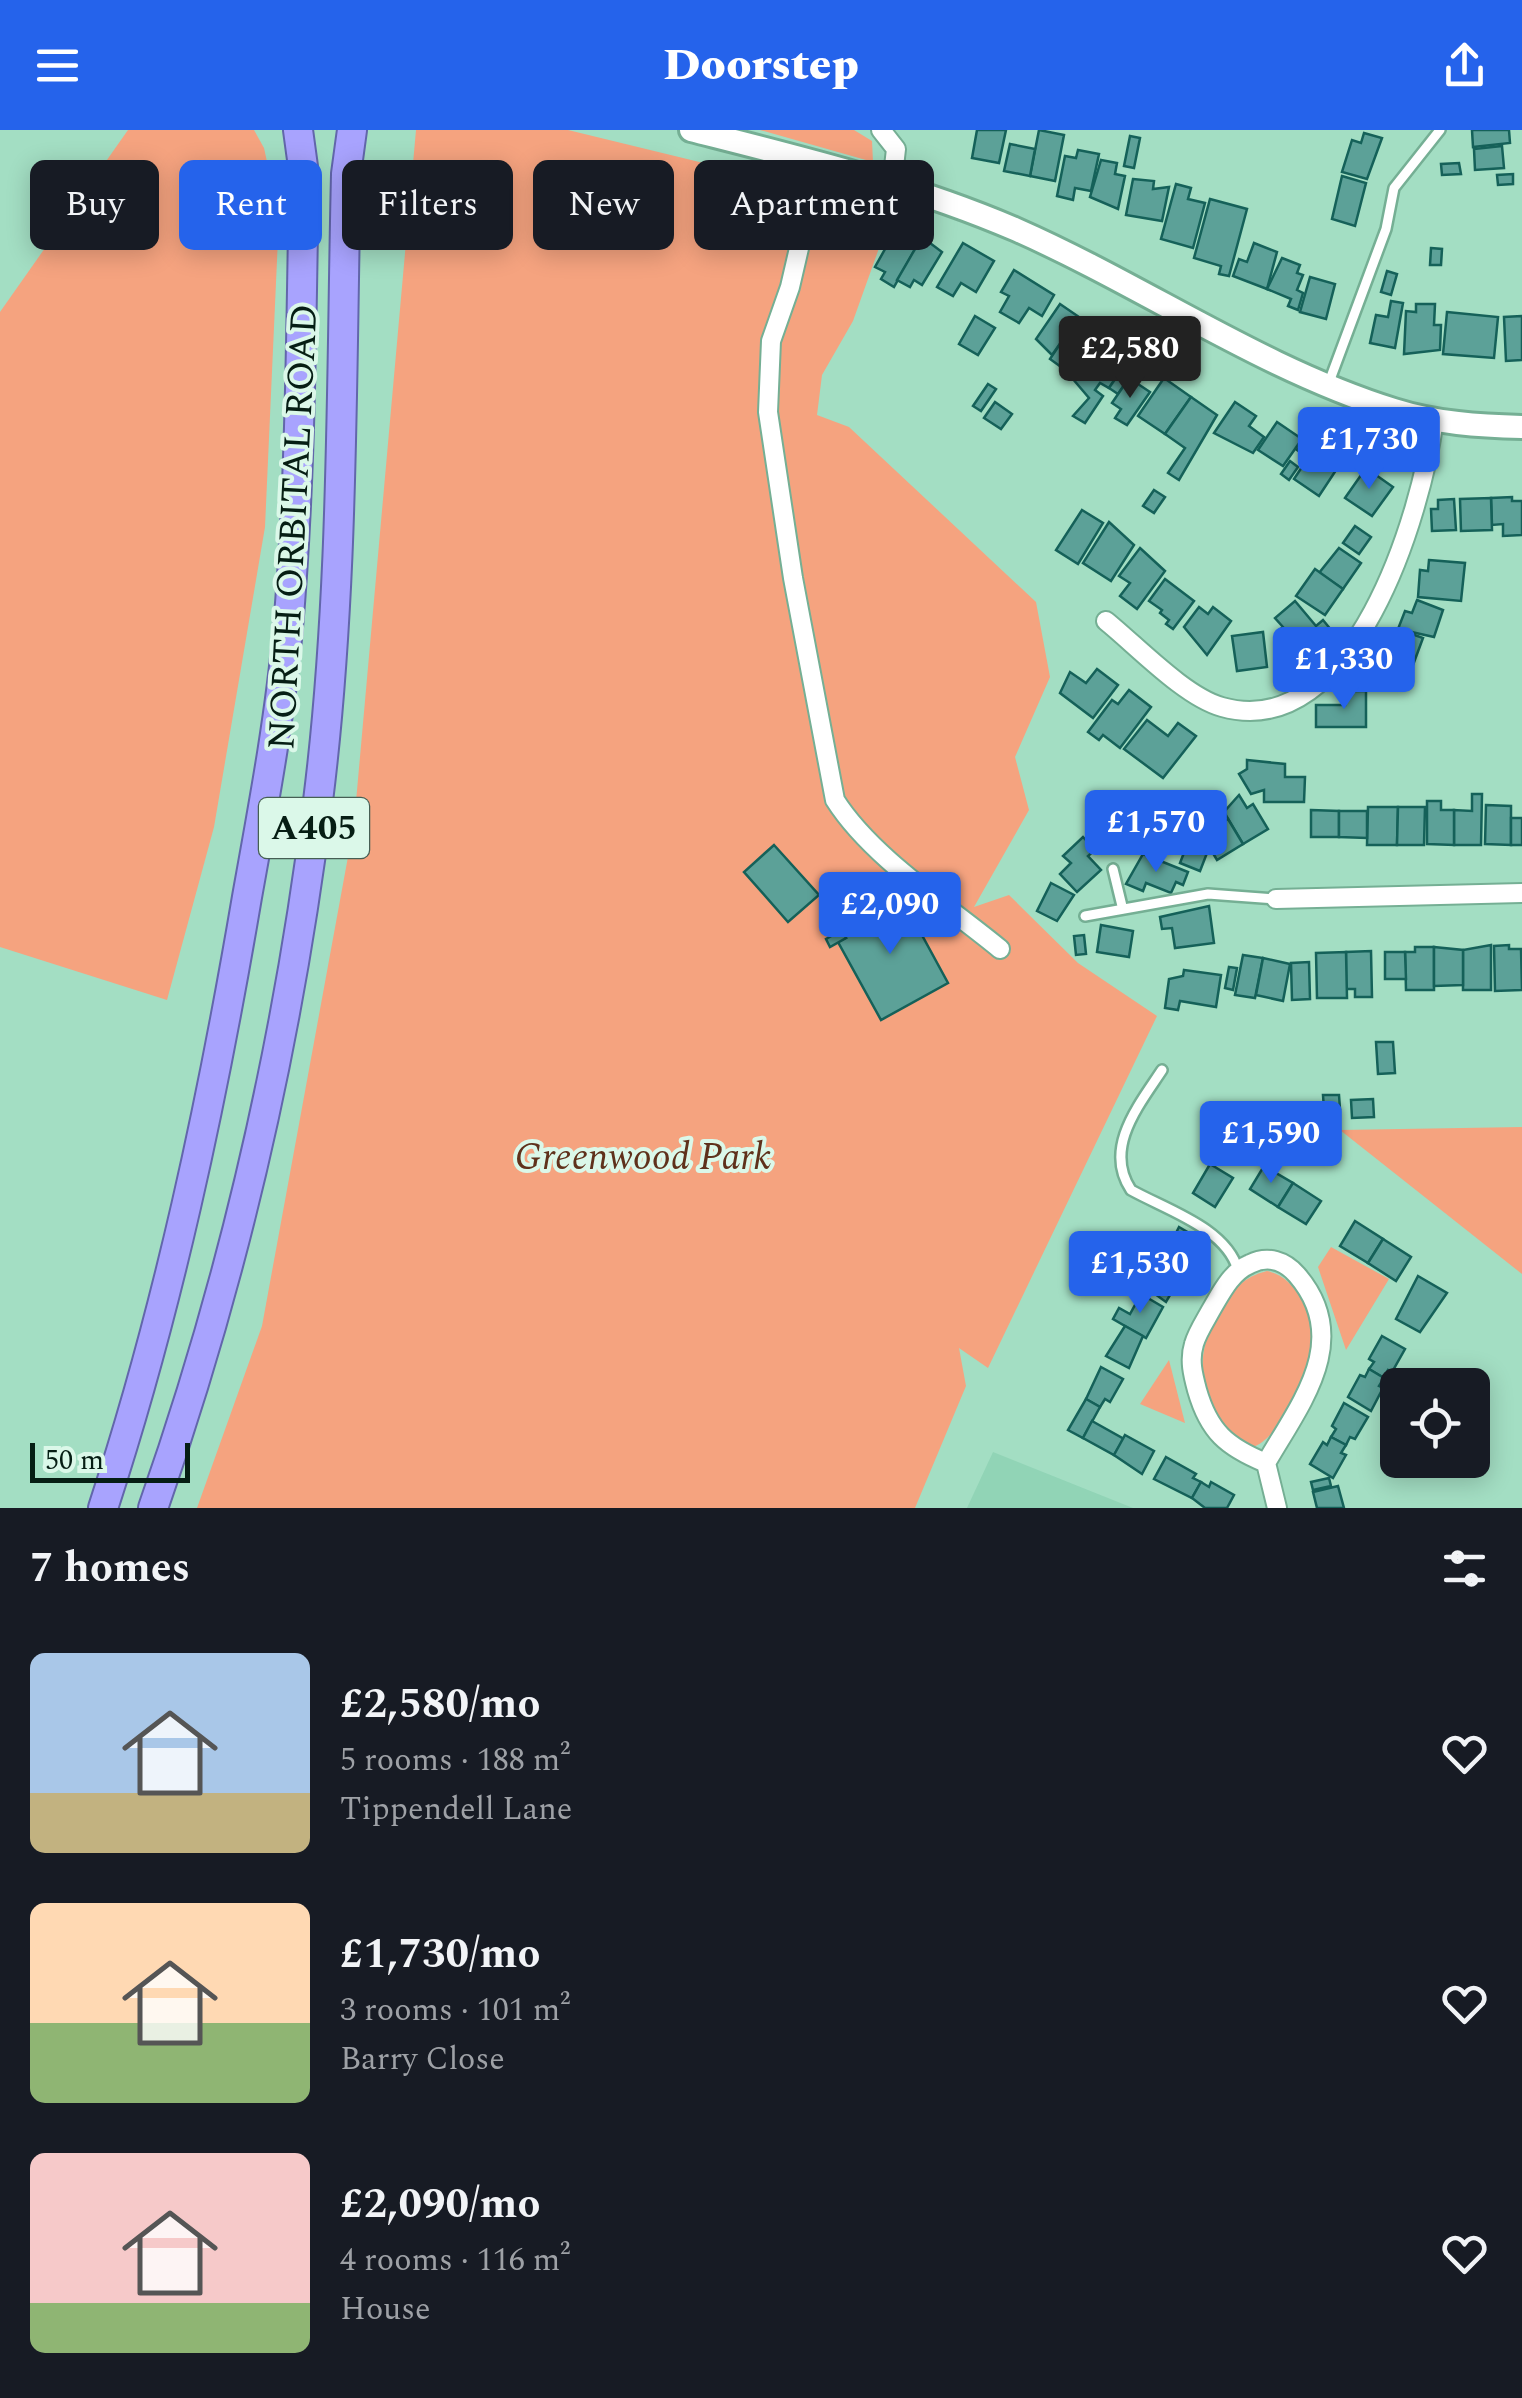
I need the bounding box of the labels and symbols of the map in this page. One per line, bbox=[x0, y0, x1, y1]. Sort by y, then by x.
street label: NORTH ORBITAL ROAD bbox=[253, 303, 335, 751]
pin: £2,580 bbox=[1049, 316, 1211, 401]
pin: £1,730 bbox=[1288, 407, 1450, 492]
pin: £1,330 bbox=[1263, 627, 1425, 712]
pin: £1,570 bbox=[1075, 790, 1237, 875]
road number: A405 bbox=[259, 798, 369, 858]
pin: £2,090 bbox=[809, 872, 971, 957]
pin: £1,590 bbox=[1190, 1101, 1352, 1186]
park label: Greenwood Park bbox=[515, 1129, 772, 1187]
pin: £1,530 bbox=[1059, 1231, 1221, 1316]
scale bar bbox=[30, 1438, 190, 1482]

